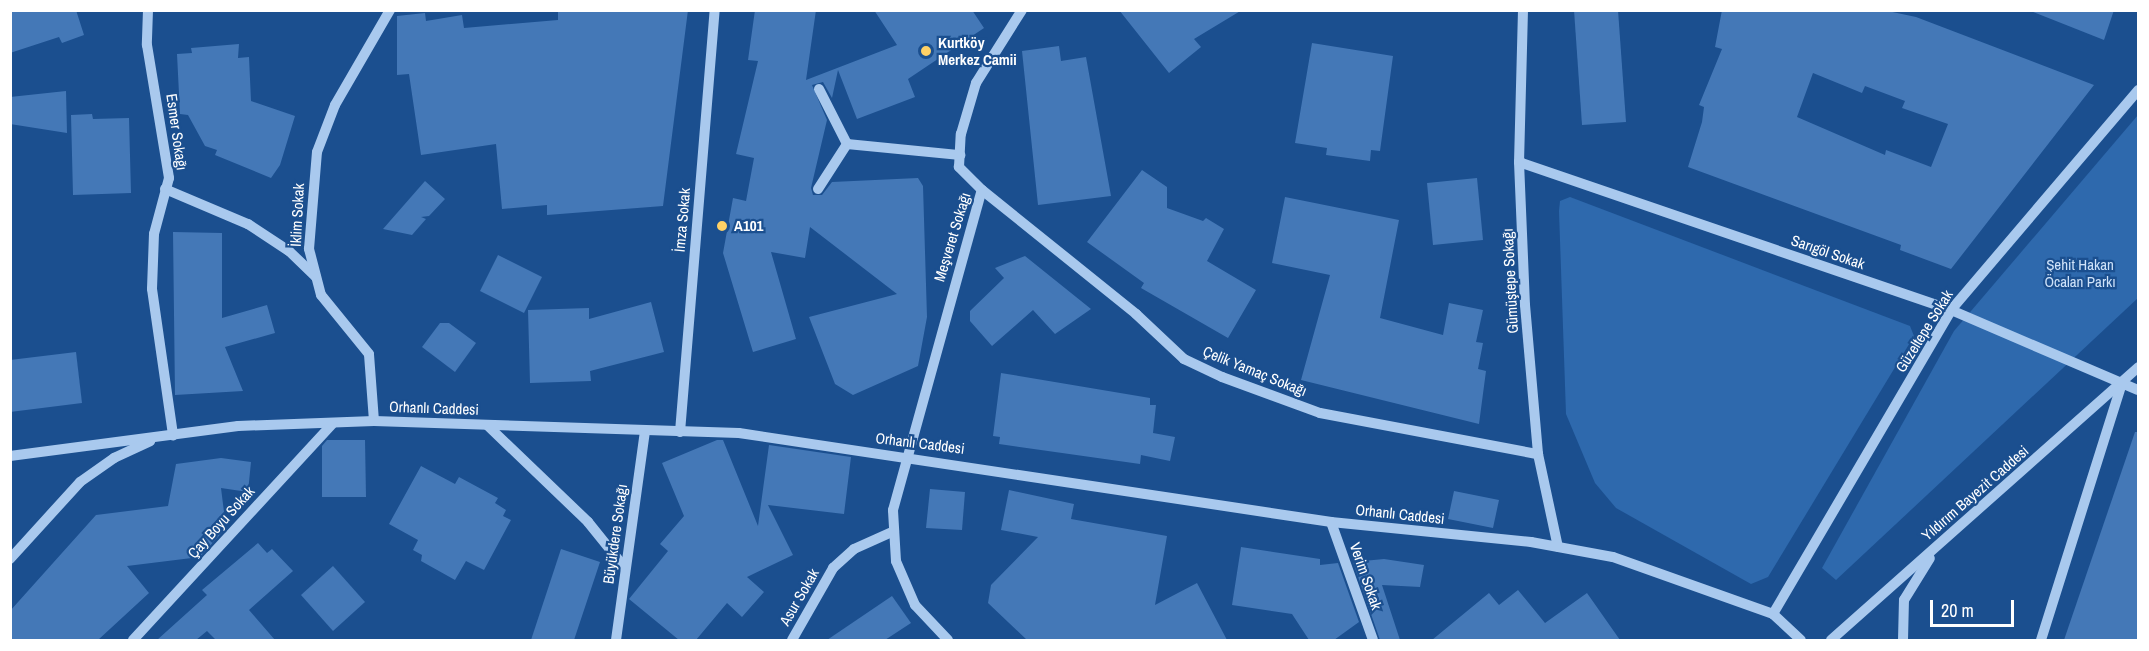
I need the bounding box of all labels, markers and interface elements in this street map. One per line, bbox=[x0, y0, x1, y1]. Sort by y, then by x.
place label: Kurtköy Merkez Camii bbox=[938, 33, 1017, 68]
marker: Kurtköy Merkez Camii bbox=[919, 44, 933, 58]
street label: Esmer Sokağı bbox=[163, 92, 191, 172]
street label: İklim Sokak bbox=[286, 183, 308, 247]
street label: İmza Sokak bbox=[670, 187, 694, 253]
street label: Meşveret Sokağı bbox=[930, 190, 974, 284]
place label: A101 bbox=[734, 217, 763, 235]
marker: A101 bbox=[715, 219, 729, 233]
street label: Gümüştepe Sokağı bbox=[1498, 228, 1522, 334]
street label: Sarıgöl Sokak bbox=[1789, 231, 1867, 273]
park label: Şehit Hakan Öcalan Parkı bbox=[2044, 255, 2116, 290]
street label: Güzeltepe Sokak bbox=[1892, 287, 1956, 375]
street label: Çelik Yamaç Sokağı bbox=[1200, 342, 1310, 400]
street label: Orhanlı Caddesi bbox=[389, 397, 479, 419]
street label: Orhanlı Caddesi bbox=[874, 429, 966, 457]
street label: Yıldırım Bayezit Caddesi bbox=[1918, 442, 2032, 544]
street label: Çay Boyu Sokak bbox=[184, 482, 258, 562]
street label: Büyükdere Sokağı bbox=[599, 483, 631, 585]
street label: Orhanlı Caddesi bbox=[1355, 500, 1445, 528]
street label: Verim Sokak bbox=[1346, 540, 1386, 612]
street label: Asur Sokak bbox=[775, 565, 823, 629]
scale bar bbox=[1933, 588, 2017, 626]
text: 20 m bbox=[1941, 598, 1974, 623]

